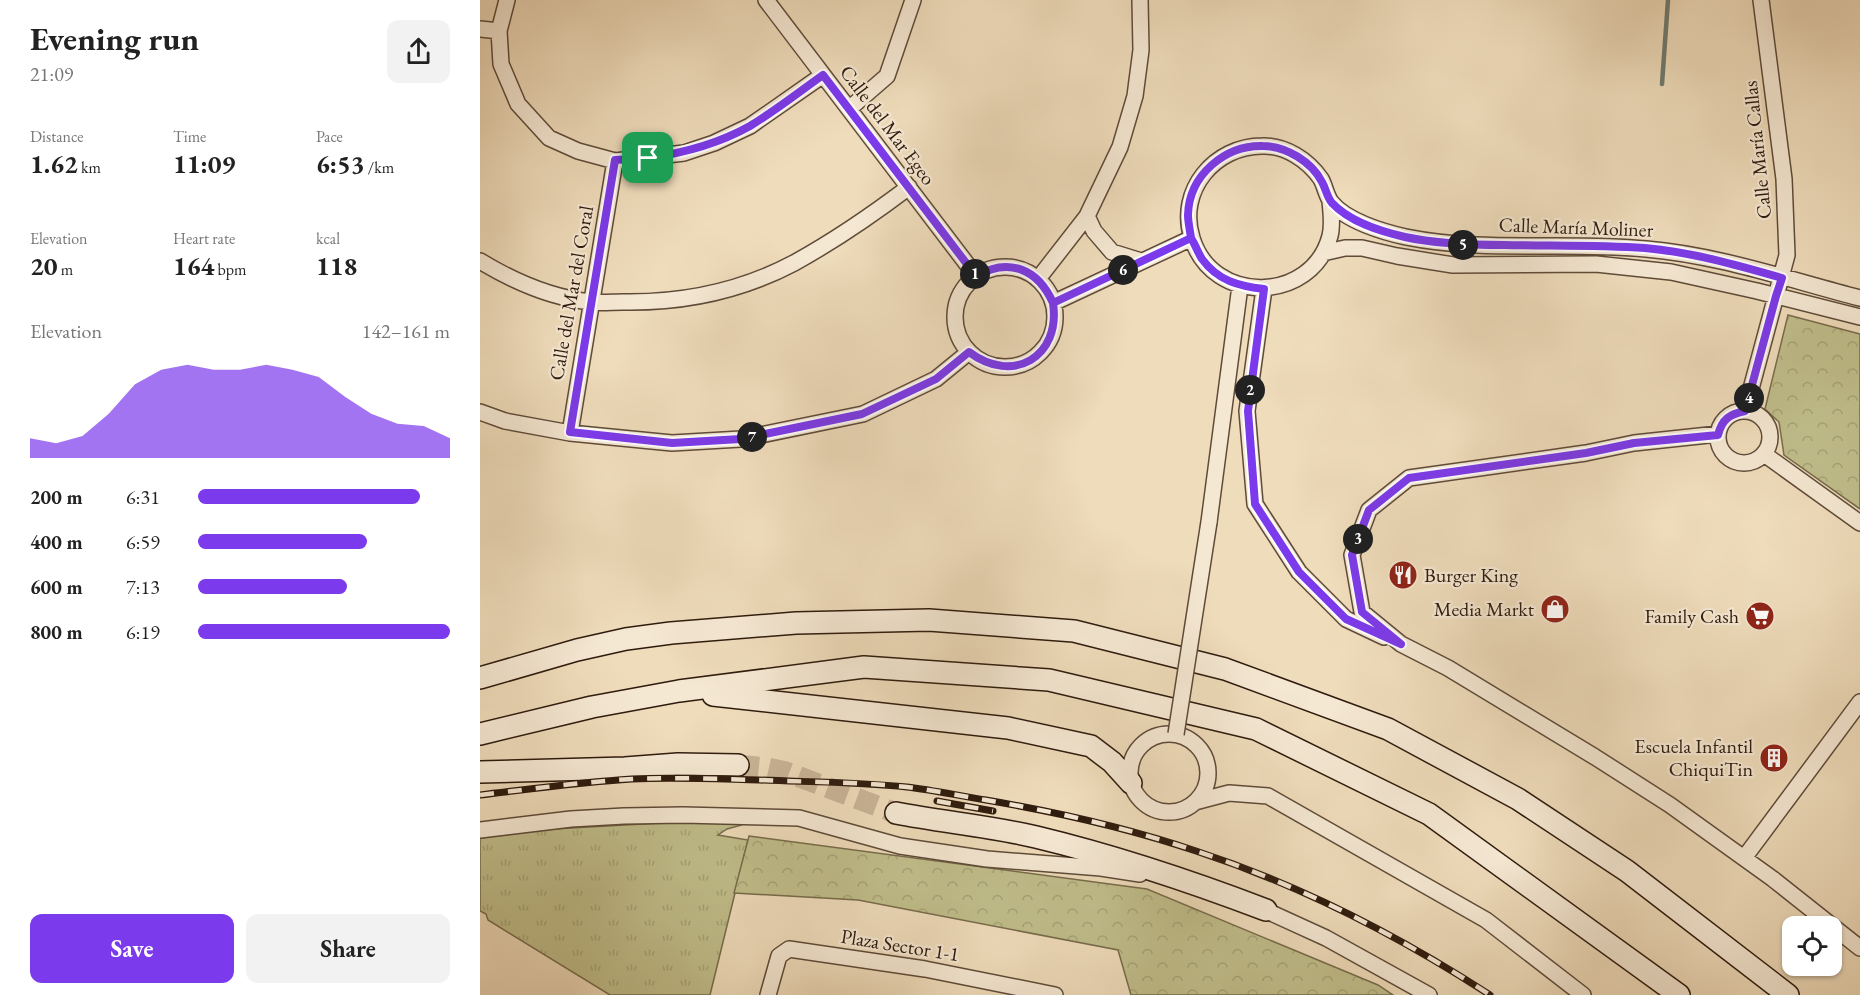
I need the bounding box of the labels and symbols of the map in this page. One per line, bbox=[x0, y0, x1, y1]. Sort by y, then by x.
street label: Calle del Mar Egeo bbox=[834, 60, 942, 190]
street label: Calle María Callas bbox=[1737, 80, 1777, 220]
pin bbox=[622, 132, 673, 183]
street label: Calle del Mar del Coral bbox=[543, 203, 599, 382]
street label: Calle María Moliner bbox=[1498, 211, 1654, 243]
pin: 5 bbox=[1448, 230, 1478, 260]
pin: 6 bbox=[1108, 255, 1138, 285]
pin: 1 bbox=[960, 259, 990, 289]
pin: 2 bbox=[1235, 375, 1265, 405]
pin: 4 bbox=[1734, 383, 1764, 413]
pin: 7 bbox=[737, 422, 767, 452]
pin: 3 bbox=[1343, 524, 1373, 554]
restaurant icon: Burger King bbox=[1387, 559, 1419, 591]
place label: Burger King bbox=[1424, 562, 1518, 588]
shop icon: Media Markt bbox=[1539, 593, 1571, 625]
place label: Media Markt bbox=[1434, 596, 1535, 622]
supermarket icon: Family Cash bbox=[1744, 600, 1776, 632]
place label: Family Cash bbox=[1644, 603, 1739, 629]
place label: Escuela Infantil ChiquiTin bbox=[1634, 733, 1753, 782]
building icon: Escuela Infantil ChiquiTin bbox=[1758, 742, 1790, 774]
street label: Plaza Sector 1-1 bbox=[839, 923, 961, 967]

